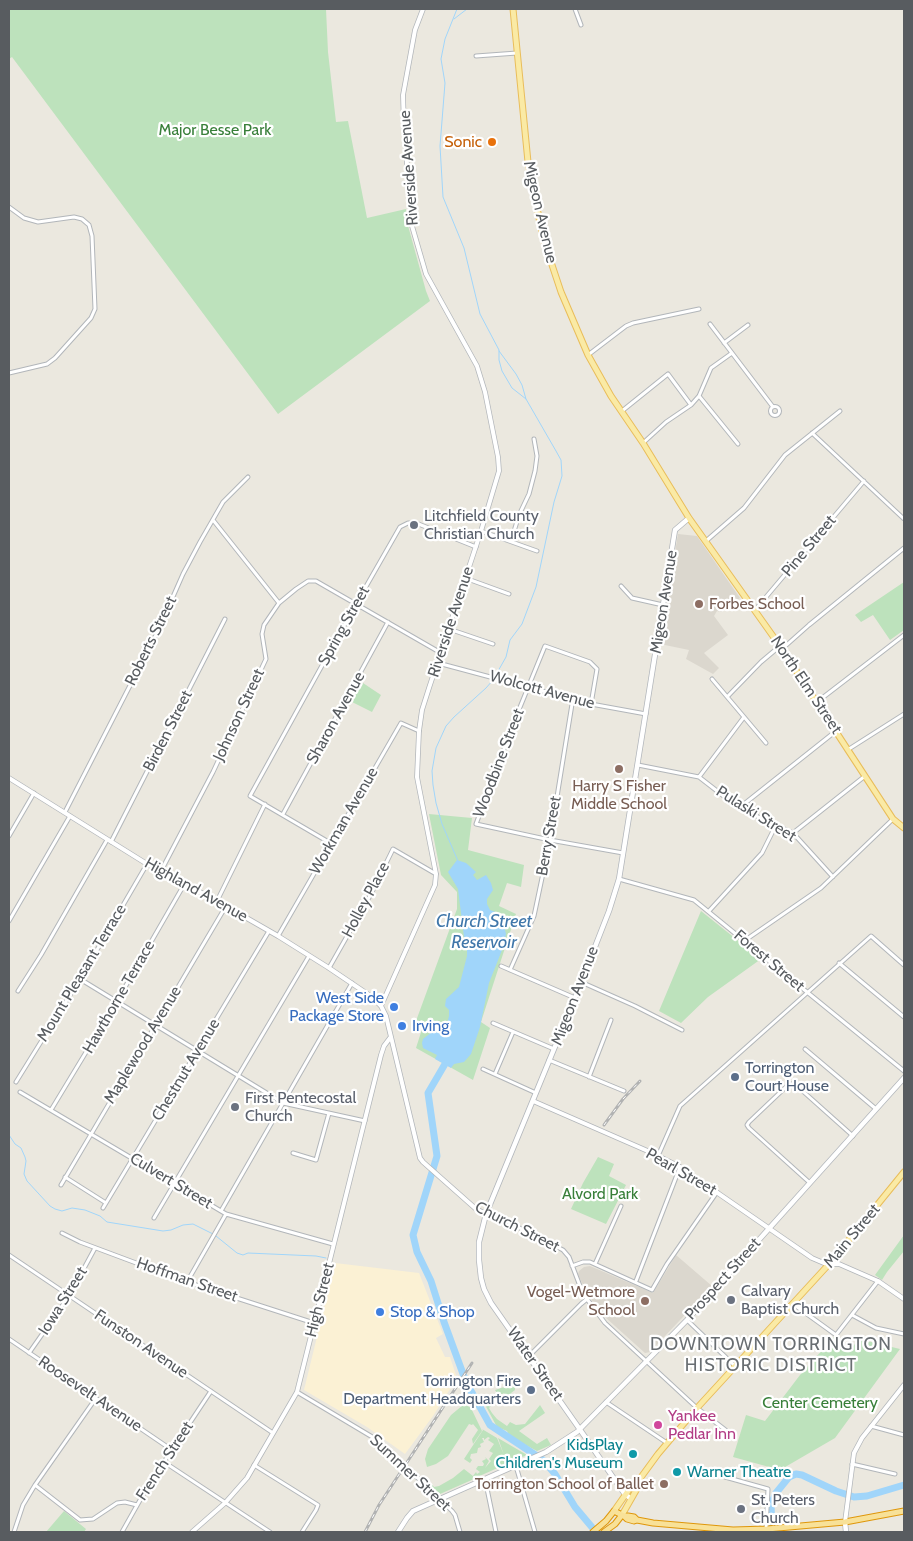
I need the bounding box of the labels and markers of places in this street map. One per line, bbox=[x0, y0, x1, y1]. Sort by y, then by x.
place label: Sonic bbox=[444, 132, 482, 152]
marker: Sonic bbox=[486, 136, 498, 148]
place label: Litchfield County Christian Church bbox=[424, 506, 539, 544]
marker: Litchfield County Christian Church bbox=[408, 519, 420, 531]
place label: Forbes School bbox=[709, 594, 804, 614]
marker: Forbes School bbox=[693, 598, 705, 610]
marker: Harry S Fisher Middle School bbox=[613, 763, 625, 775]
place label: Harry S Fisher Middle School bbox=[571, 776, 667, 814]
place label: West Side Package Store bbox=[289, 988, 384, 1026]
marker: West Side Package Store bbox=[388, 1001, 400, 1013]
place label: Irving bbox=[412, 1016, 449, 1036]
marker: Irving bbox=[396, 1020, 408, 1032]
place label: Torrington Court House bbox=[745, 1058, 829, 1096]
marker: Torrington Court House bbox=[729, 1071, 741, 1083]
place label: First Pentecostal Church bbox=[245, 1088, 356, 1126]
marker: First Pentecostal Church bbox=[229, 1101, 241, 1113]
place label: Calvary Baptist Church bbox=[741, 1281, 839, 1319]
place label: Vogel-Wetmore School bbox=[527, 1282, 635, 1320]
marker: Calvary Baptist Church bbox=[725, 1294, 737, 1306]
marker: Vogel-Wetmore School bbox=[639, 1295, 651, 1307]
place label: Stop & Shop bbox=[390, 1302, 475, 1322]
marker: Stop & Shop bbox=[374, 1306, 386, 1318]
place label: Torrington Fire Department Headquarters bbox=[343, 1371, 521, 1409]
marker: Torrington Fire Department Headquarters bbox=[525, 1384, 537, 1396]
place label: Yankee Pedlar Inn bbox=[668, 1406, 736, 1444]
marker: Yankee Pedlar Inn bbox=[652, 1419, 664, 1431]
place label: KidsPlay Children's Museum bbox=[496, 1435, 623, 1473]
marker: KidsPlay Children's Museum bbox=[627, 1448, 639, 1460]
place label: Warner Theatre bbox=[687, 1462, 791, 1482]
marker: Warner Theatre bbox=[671, 1466, 683, 1478]
place label: Torrington School of Ballet bbox=[475, 1474, 654, 1494]
marker: Torrington School of Ballet bbox=[658, 1478, 670, 1490]
place label: St. Peters Church bbox=[751, 1490, 815, 1528]
marker: St. Peters Church bbox=[735, 1503, 747, 1515]

